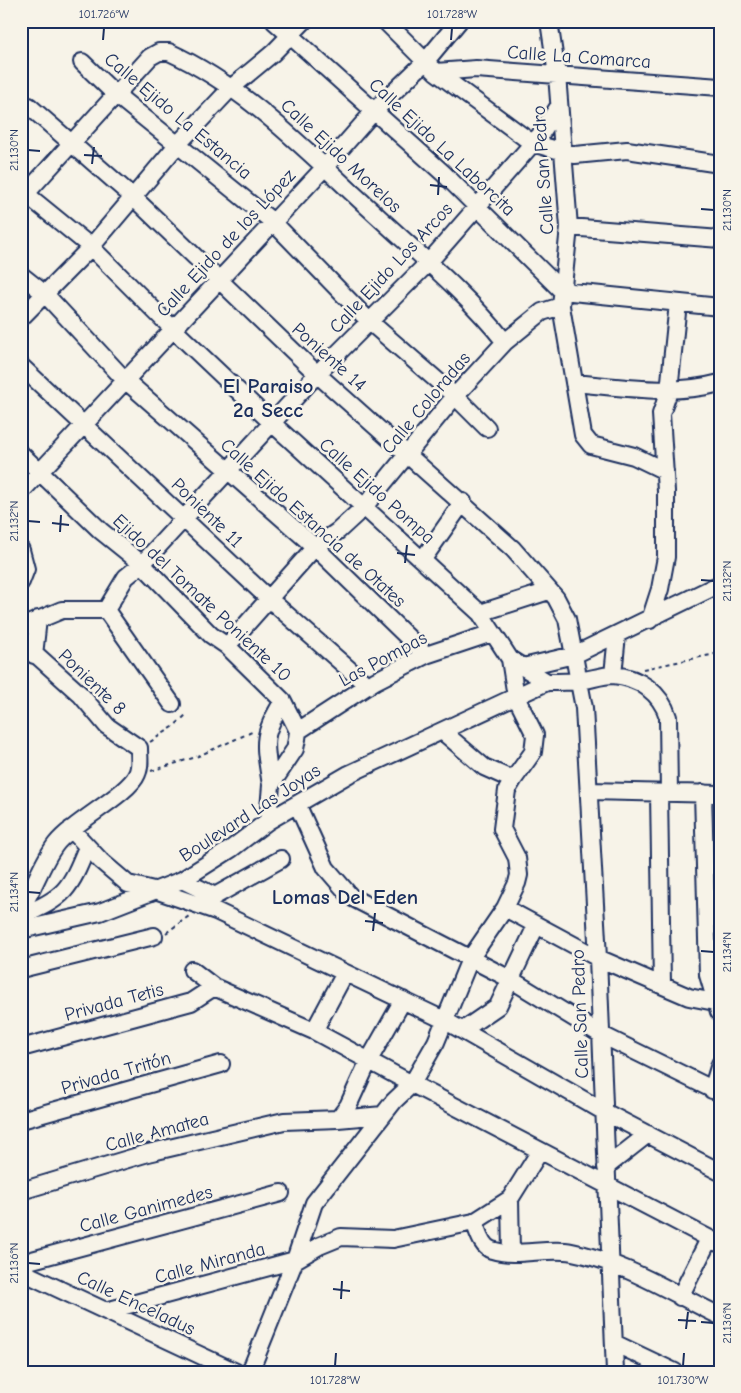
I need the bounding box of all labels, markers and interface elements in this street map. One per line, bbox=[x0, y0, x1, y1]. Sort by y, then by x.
text: 101.726°W bbox=[79, 7, 130, 21]
text: 101.728°W bbox=[427, 7, 478, 21]
street label: Calle La Comarca bbox=[506, 41, 652, 73]
street label: Calle Ejido La Estancia bbox=[100, 48, 256, 184]
street label: Calle Ejido La Laborcita bbox=[364, 73, 520, 221]
street label: Calle Ejido Morelos bbox=[276, 94, 406, 218]
street label: Calle San Pedro bbox=[528, 105, 558, 235]
text: 21.130°N bbox=[7, 129, 21, 171]
street label: Calle Ejido de los López bbox=[152, 165, 300, 321]
text: 21.130°N bbox=[720, 189, 734, 231]
street label: Calle Ejido Los Arcos bbox=[325, 198, 457, 338]
street label: Poniente 14 bbox=[287, 318, 371, 396]
street label: Calle Coloradas bbox=[377, 347, 475, 458]
district label: El Paraiso 2a Secc bbox=[223, 374, 313, 422]
street label: Calle Ejido Pompa bbox=[315, 433, 439, 549]
street label: Calle Ejido Estancia de Otates bbox=[216, 434, 410, 612]
street label: Poniente 11 bbox=[167, 474, 247, 552]
text: 21.132°N bbox=[7, 501, 21, 541]
street label: Ejido del Tomate Poniente 10 bbox=[108, 510, 296, 686]
text: 21.132°N bbox=[720, 561, 734, 601]
street label: Las Pompas bbox=[335, 627, 431, 691]
street label: Poniente 8 bbox=[54, 644, 130, 720]
street label: Boulevard Las Joyas bbox=[175, 759, 325, 867]
text: 21.134°N bbox=[7, 872, 21, 912]
district label: Lomas Del Eden bbox=[272, 885, 418, 909]
text: 21.134°N bbox=[720, 932, 734, 972]
street label: Calle San Pedro bbox=[567, 949, 593, 1079]
street label: Privada Tetis bbox=[62, 978, 166, 1026]
street label: Privada Tritón bbox=[59, 1047, 173, 1099]
street label: Calle Amatea bbox=[103, 1108, 211, 1156]
street label: Calle Ganimedes bbox=[77, 1181, 215, 1237]
street label: Calle Miranda bbox=[152, 1238, 268, 1288]
text: 21.136°N bbox=[7, 1242, 21, 1284]
street label: Calle Enceladus bbox=[73, 1266, 199, 1340]
text: 21.136°N bbox=[720, 1302, 734, 1344]
text: 101.728°W bbox=[310, 1373, 361, 1387]
text: 101.730°W bbox=[657, 1373, 709, 1387]

